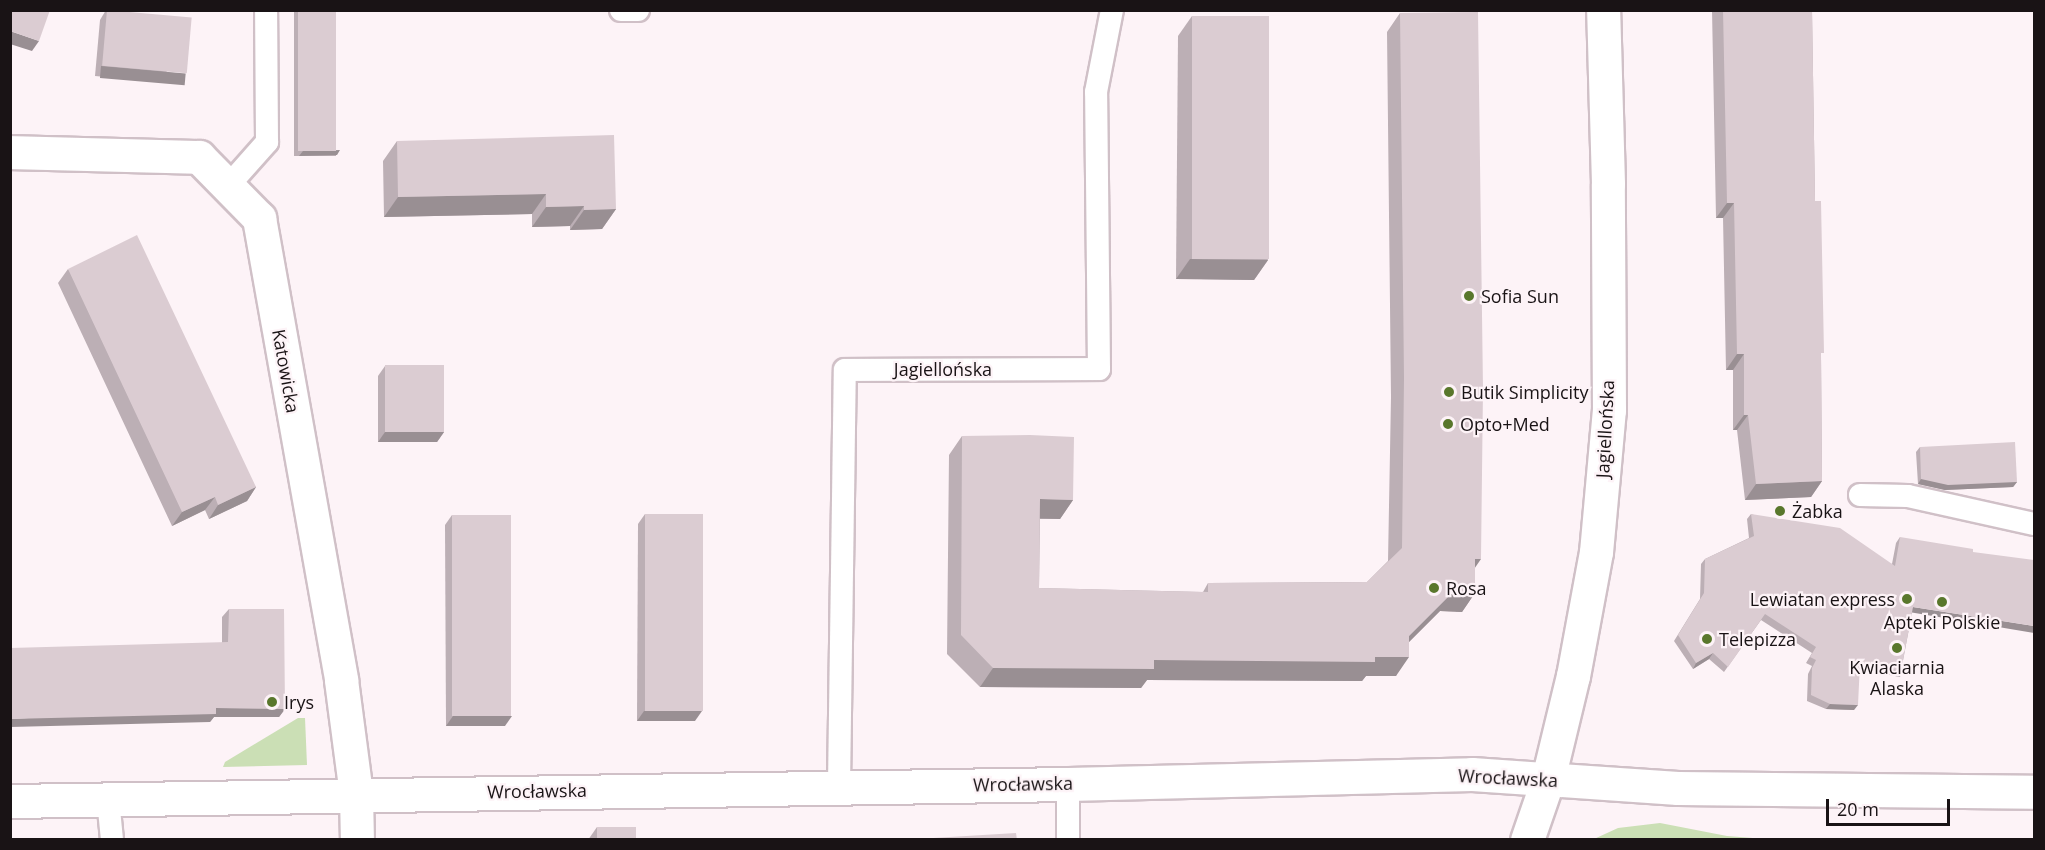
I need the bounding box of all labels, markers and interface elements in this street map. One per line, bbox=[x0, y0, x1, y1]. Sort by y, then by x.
place label: Sofia Sun bbox=[1481, 285, 1559, 307]
marker: Sofia Sun bbox=[1462, 289, 1476, 303]
street label: Katowicka bbox=[268, 327, 304, 415]
street label: Jagiellońska bbox=[894, 358, 992, 380]
street label: Jagiellońska bbox=[1592, 379, 1618, 479]
place label: Butik Simplicity bbox=[1461, 381, 1589, 403]
marker: Butik Simplicity bbox=[1442, 385, 1456, 399]
place label: Opto+Med bbox=[1460, 413, 1550, 435]
marker: Opto+Med bbox=[1441, 417, 1455, 431]
place label: Żabka bbox=[1792, 500, 1843, 522]
marker: Żabka bbox=[1773, 504, 1787, 518]
place label: Rosa bbox=[1446, 577, 1487, 599]
marker: Rosa bbox=[1427, 581, 1441, 595]
place label: Lewiatan express bbox=[1750, 588, 1895, 610]
marker: Lewiatan express bbox=[1900, 592, 1914, 606]
marker: Apteki Polskie bbox=[1935, 595, 1949, 609]
place label: Apteki Polskie bbox=[1884, 611, 2000, 633]
place label: Telepizza bbox=[1719, 628, 1796, 650]
marker: Telepizza bbox=[1700, 632, 1714, 646]
marker: Kwiaciarnia Alaska bbox=[1890, 641, 1904, 655]
place label: Kwiaciarnia Alaska bbox=[1849, 657, 1945, 700]
place label: Irys bbox=[284, 691, 314, 713]
marker: Irys bbox=[265, 695, 279, 709]
street label: Wrocławska bbox=[1458, 765, 1558, 791]
street label: Wrocławska bbox=[973, 772, 1073, 796]
street label: Wrocławska bbox=[487, 779, 587, 803]
scale bar bbox=[1829, 787, 1954, 825]
text: 20 m bbox=[1837, 797, 1879, 821]

